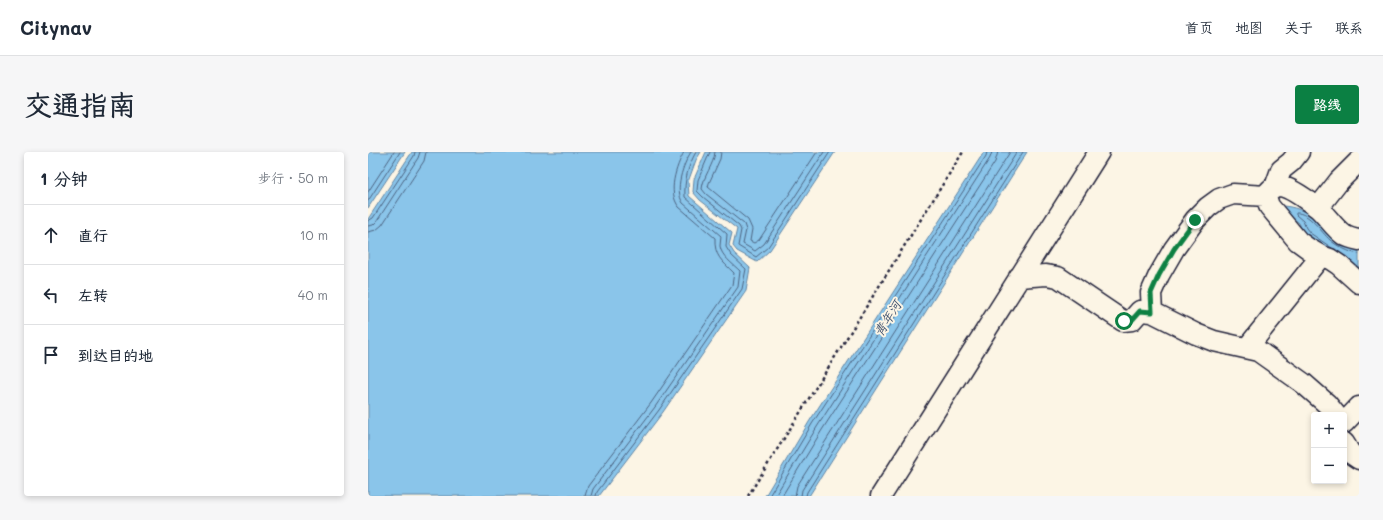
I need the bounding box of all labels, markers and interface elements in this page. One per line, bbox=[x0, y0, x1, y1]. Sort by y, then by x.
text: Citynav bbox=[20, 15, 92, 40]
text: 首页 bbox=[1185, 18, 1213, 37]
text: 地图 bbox=[1235, 18, 1263, 37]
text: 关于 bbox=[1285, 18, 1313, 37]
text: 联系 bbox=[1335, 18, 1363, 37]
button: 路线 bbox=[1295, 85, 1359, 124]
text: 交通指南 bbox=[24, 86, 136, 122]
text: 1 分钟 bbox=[40, 167, 88, 189]
text: 步行 · 50 m bbox=[258, 169, 328, 186]
route end bbox=[1186, 211, 1204, 229]
icon: ahead bbox=[40, 224, 62, 246]
text: 直行 bbox=[78, 225, 108, 245]
text: 10 m bbox=[300, 226, 328, 243]
icon: left bbox=[40, 284, 62, 306]
text: 左转 bbox=[78, 285, 108, 305]
text: 40 m bbox=[298, 286, 328, 303]
water label: 青年河 bbox=[869, 295, 906, 339]
route start bbox=[1115, 312, 1133, 330]
icon: arrive bbox=[40, 344, 62, 366]
text: 到达目的地 bbox=[78, 345, 153, 365]
map controls bbox=[1311, 412, 1347, 484]
button: + bbox=[1311, 412, 1347, 448]
button: − bbox=[1311, 448, 1347, 484]

